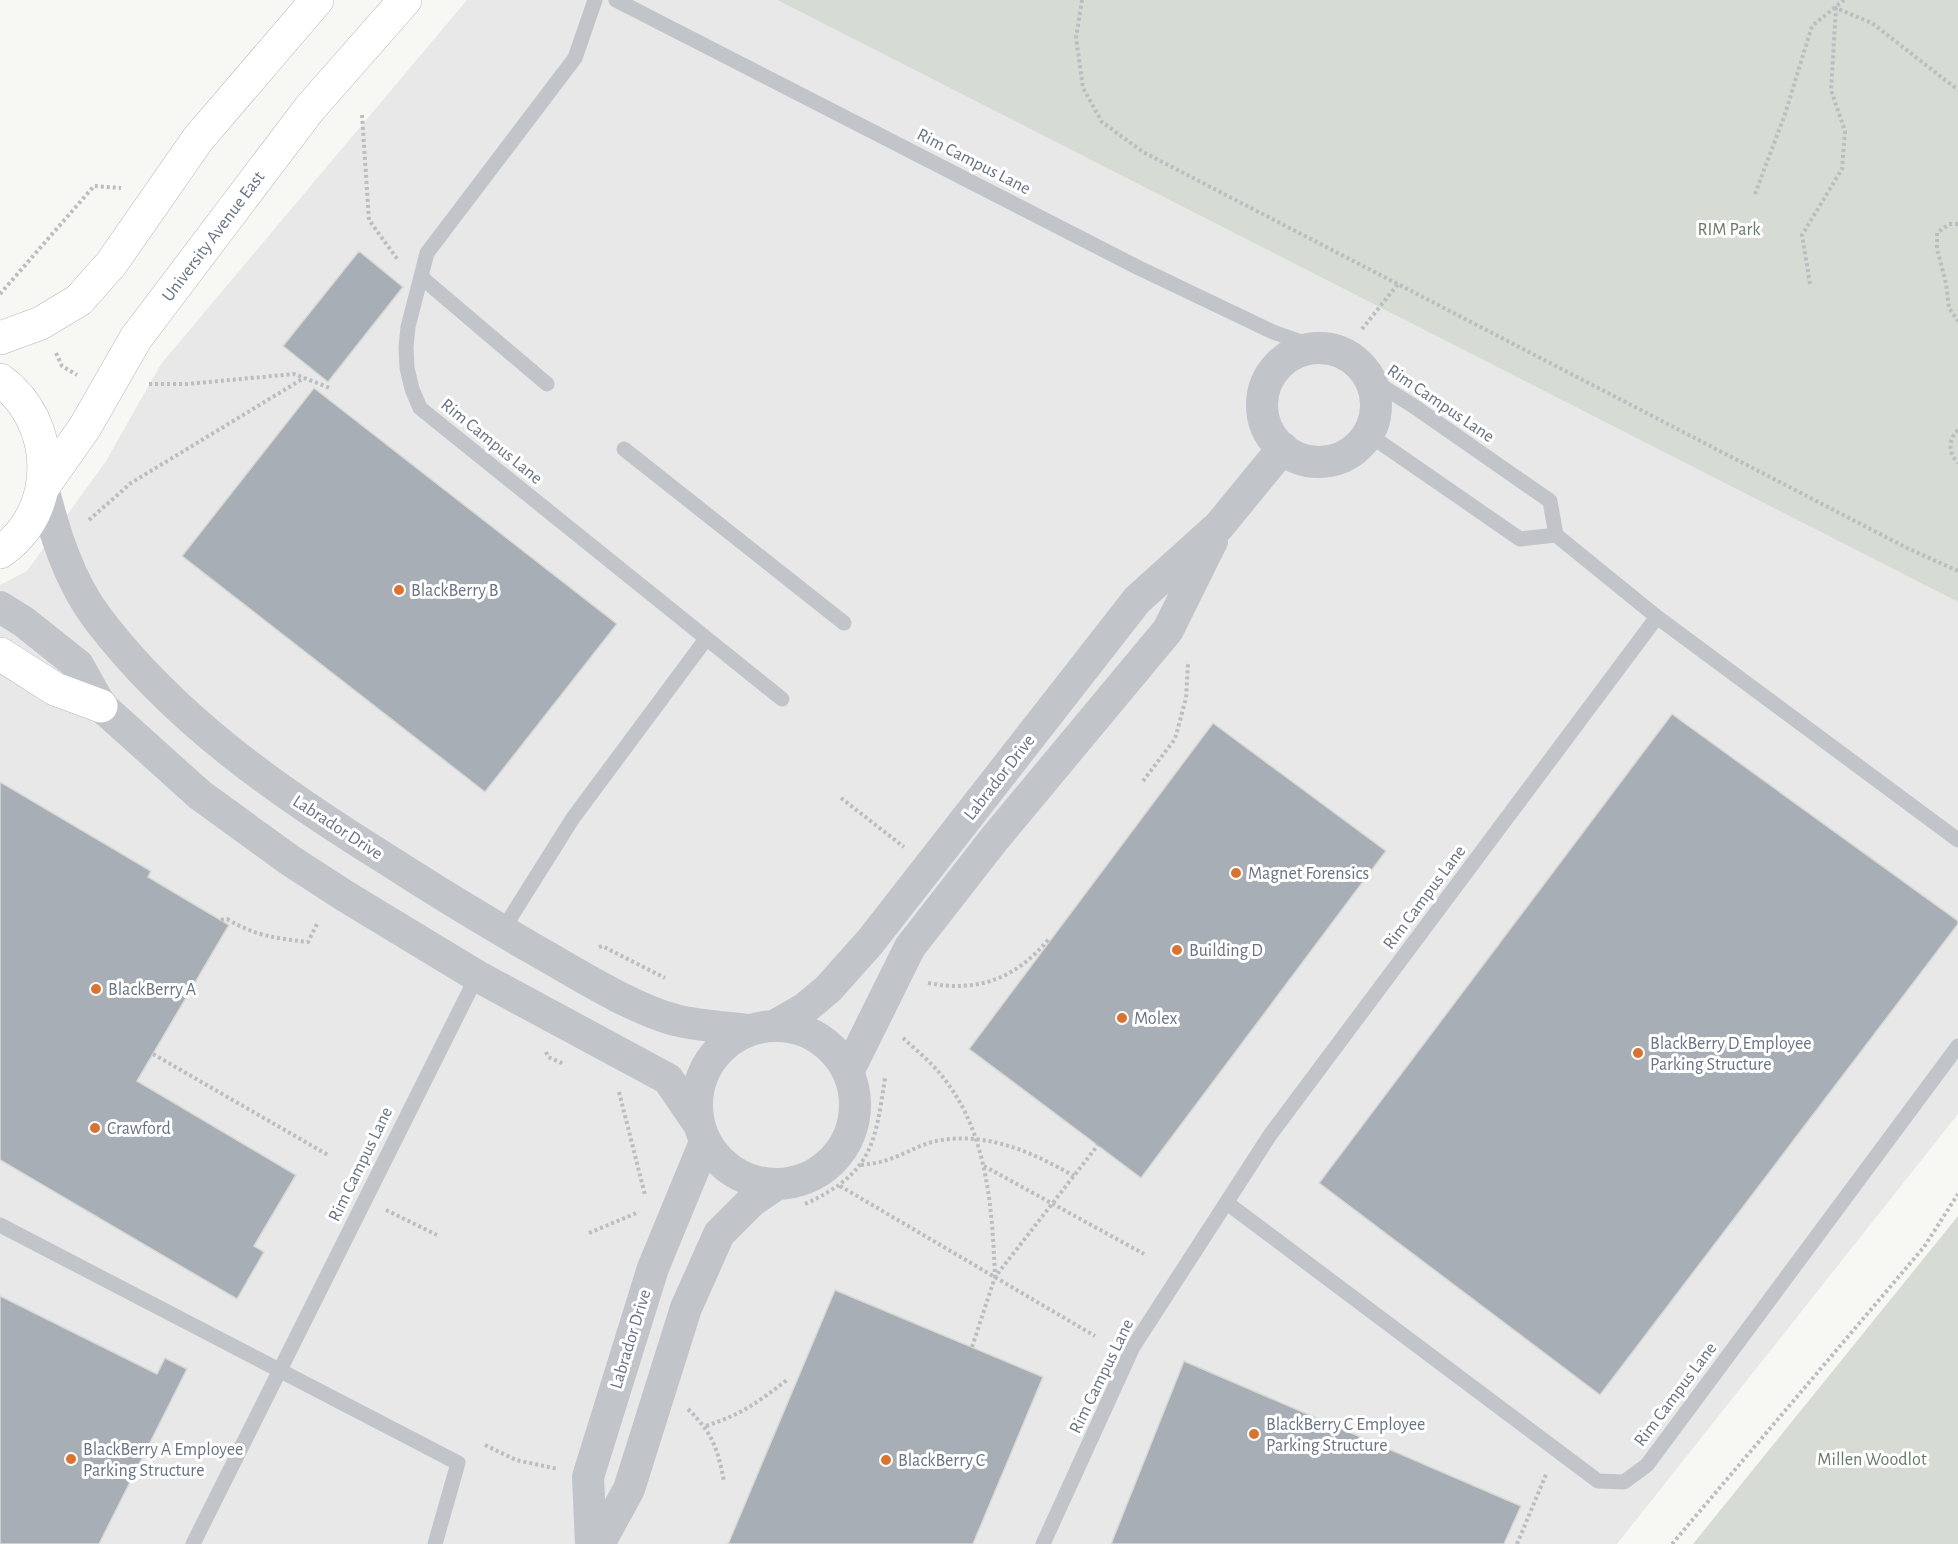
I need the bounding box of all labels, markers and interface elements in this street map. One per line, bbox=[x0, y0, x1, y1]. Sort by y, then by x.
street label: Rim Campus Lane bbox=[914, 126, 1033, 198]
street label: University Avenue East bbox=[159, 168, 269, 305]
park label: RIM Park bbox=[1697, 221, 1761, 239]
street label: Rim Campus Lane bbox=[1384, 361, 1497, 446]
street label: Rim Campus Lane bbox=[437, 396, 546, 488]
place label: BlackBerry B bbox=[411, 582, 499, 600]
marker: BlackBerry B bbox=[392, 583, 406, 597]
street label: Labrador Drive bbox=[961, 731, 1039, 824]
street label: Labrador Drive bbox=[289, 792, 386, 863]
street label: Rim Campus Lane bbox=[1380, 842, 1470, 953]
place label: Magnet Forensics bbox=[1248, 865, 1369, 883]
marker: Magnet Forensics bbox=[1229, 866, 1243, 880]
place label: Building D bbox=[1189, 942, 1263, 960]
marker: Building D bbox=[1170, 943, 1184, 957]
place label: BlackBerry A bbox=[108, 981, 197, 999]
marker: BlackBerry A bbox=[89, 982, 103, 996]
place label: Molex bbox=[1134, 1010, 1177, 1028]
marker: Molex bbox=[1115, 1011, 1129, 1025]
place label: BlackBerry D Employee Parking Structure bbox=[1650, 1035, 1812, 1074]
marker: BlackBerry D Employee Parking Structure bbox=[1631, 1046, 1645, 1060]
street label: Rim Campus Lane bbox=[325, 1104, 396, 1224]
place label: Crawford bbox=[107, 1120, 171, 1138]
marker: Crawford bbox=[88, 1121, 102, 1135]
street label: Labrador Drive bbox=[607, 1287, 655, 1391]
street label: Rim Campus Lane bbox=[1066, 1316, 1137, 1436]
street label: Rim Campus Lane bbox=[1631, 1339, 1721, 1450]
place label: BlackBerry C Employee Parking Structure bbox=[1266, 1416, 1425, 1455]
marker: BlackBerry C Employee Parking Structure bbox=[1247, 1427, 1261, 1441]
place label: BlackBerry A Employee Parking Structure bbox=[83, 1441, 243, 1480]
park label: Millen Woodlot bbox=[1817, 1451, 1927, 1469]
marker: BlackBerry A Employee Parking Structure bbox=[64, 1452, 78, 1466]
place label: BlackBerry C bbox=[898, 1452, 985, 1470]
marker: BlackBerry C bbox=[879, 1453, 893, 1467]

